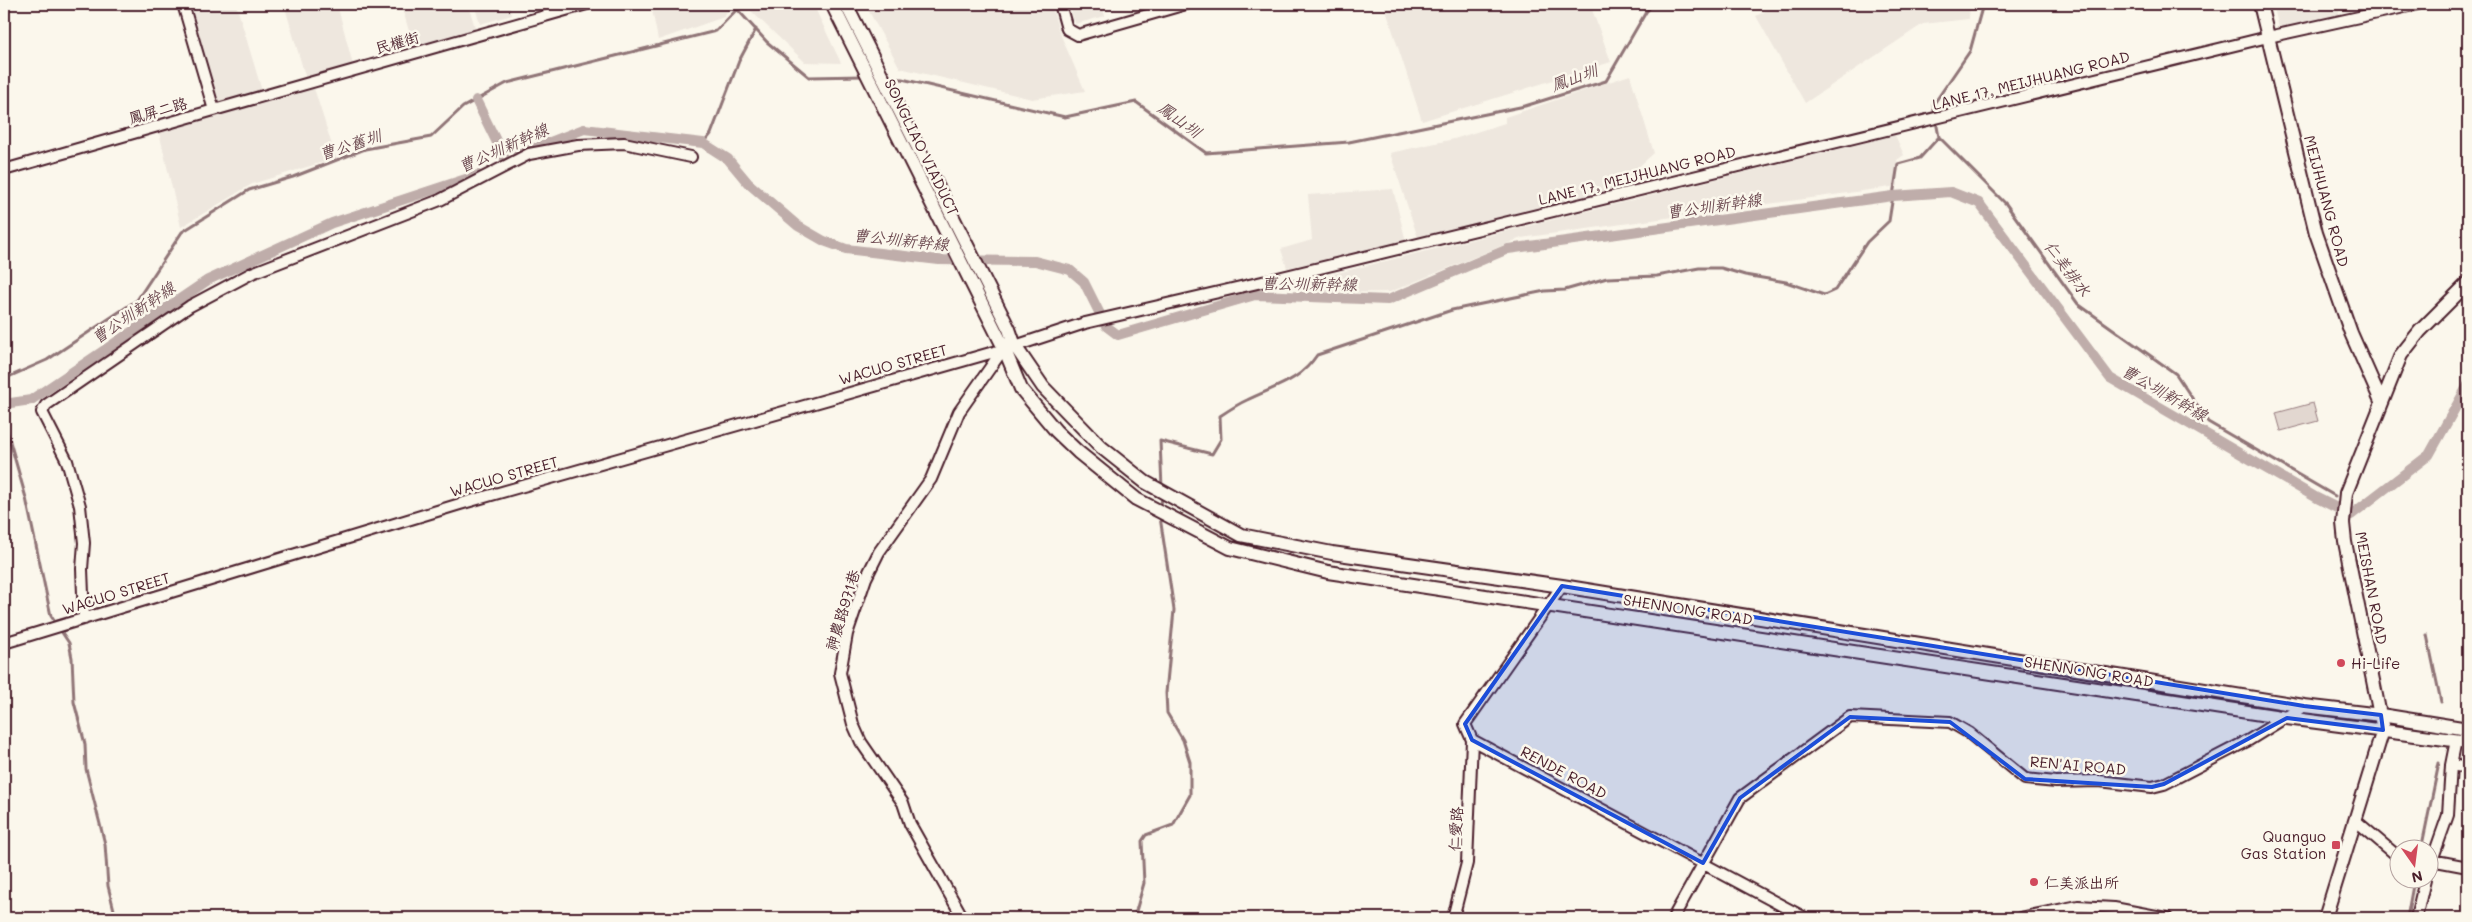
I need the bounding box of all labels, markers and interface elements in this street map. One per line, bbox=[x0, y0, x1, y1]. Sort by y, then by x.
street label: 民權街 bbox=[373, 26, 421, 58]
street label: LANE 17, MEIJHUANG ROAD bbox=[1930, 46, 2132, 114]
water label: 鳳山圳 bbox=[1547, 58, 1602, 95]
street label: SONGLIAO VIADUCT bbox=[880, 75, 964, 219]
street label: 鳳屏二路 bbox=[126, 92, 190, 128]
water label: 鳳山圳 bbox=[1154, 96, 1207, 143]
water label: 曹公圳新幹線 bbox=[455, 117, 552, 176]
water label: 曹公舊圳 bbox=[316, 124, 386, 164]
street label: MEIJHUANG ROAD bbox=[2300, 133, 2354, 269]
street label: LANE 17, MEIJHUANG ROAD bbox=[1536, 141, 1738, 209]
water label: 曹公圳新幹線 bbox=[1665, 188, 1764, 222]
water label: 曹公圳新幹線 bbox=[852, 224, 951, 255]
water label: 仁美排水 bbox=[2040, 236, 2096, 301]
water label: 曹公圳新幹線 bbox=[1261, 272, 1358, 294]
water label: 曹公圳新幹線 bbox=[87, 276, 179, 348]
street label: WACUO STREET bbox=[836, 339, 950, 389]
water label: 曹公圳新幹線 bbox=[2118, 359, 2213, 426]
street label: WACUO STREET bbox=[447, 451, 561, 501]
street label: MEISHAN ROAD bbox=[2351, 530, 2393, 646]
street label: WACUO STREET bbox=[60, 567, 172, 619]
street label: 神農路971巷 bbox=[820, 567, 864, 653]
street label: SHENNONG ROAD bbox=[1622, 589, 1754, 629]
street label: SHENNONG ROAD bbox=[2023, 651, 2155, 691]
place label: Hi-Life bbox=[2351, 653, 2400, 673]
marker: Hi-Life bbox=[2335, 657, 2347, 669]
street label: RENDE ROAD bbox=[1517, 741, 1611, 803]
street label: REN'AI ROAD bbox=[2029, 751, 2127, 779]
street label: 仁愛路 bbox=[1443, 806, 1467, 852]
place label: Quanguo Gas Station bbox=[2241, 826, 2326, 863]
marker: Quanguo Gas Station bbox=[2330, 839, 2342, 851]
north arrow bbox=[2390, 840, 2440, 890]
text: N bbox=[2410, 867, 2425, 888]
place label: 仁美派出所 bbox=[2044, 872, 2119, 892]
marker: 仁美派出所 bbox=[2028, 876, 2040, 888]

